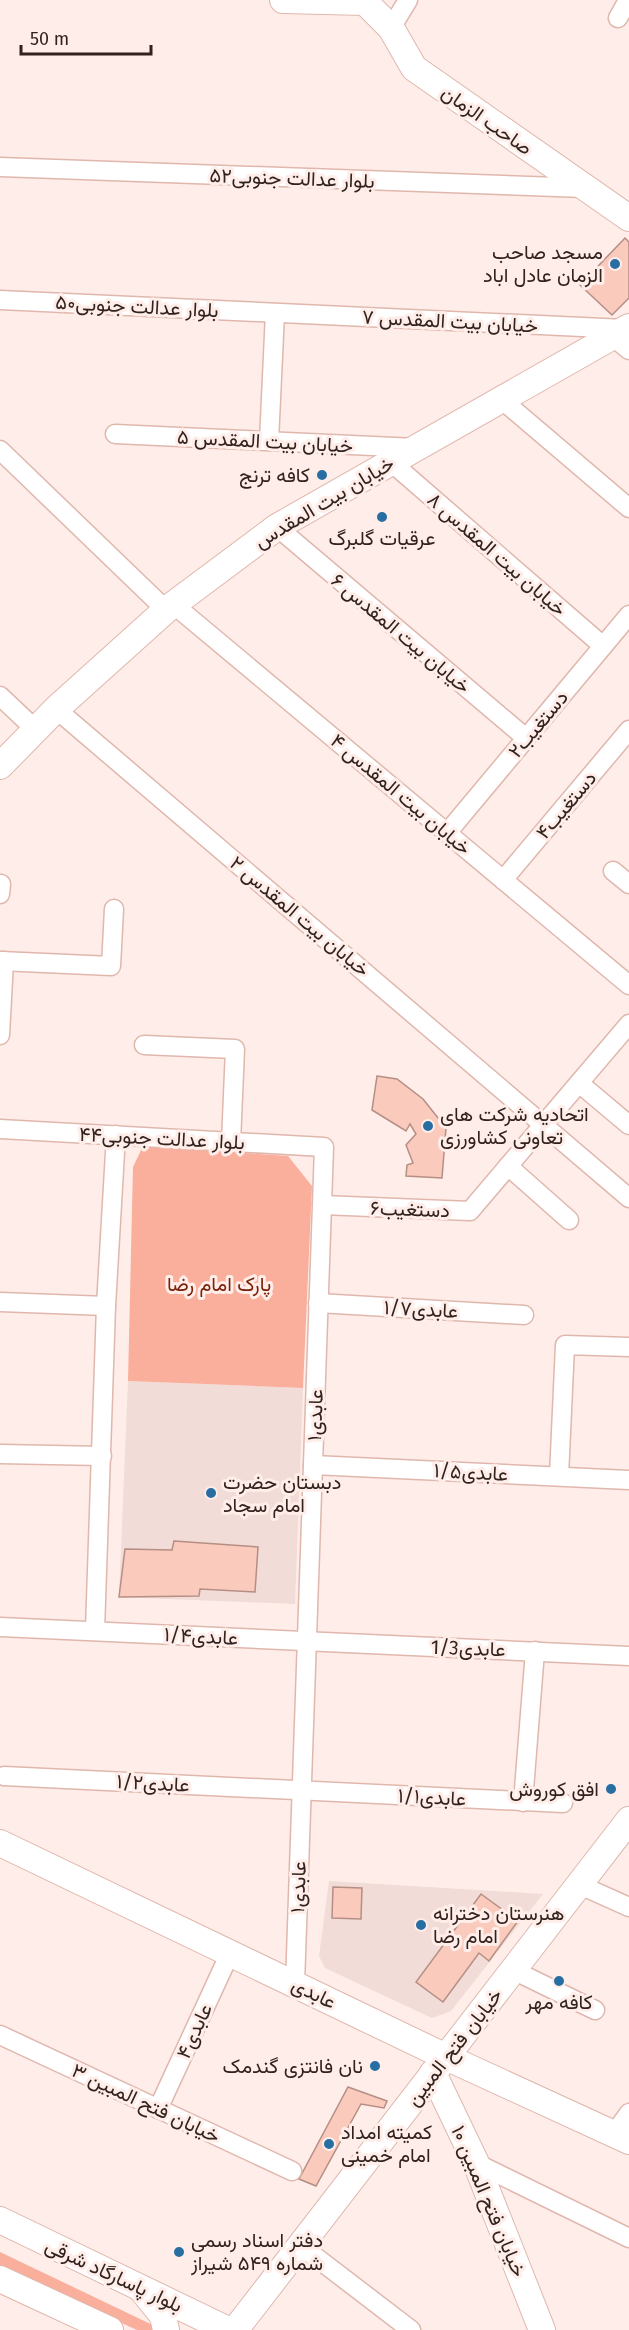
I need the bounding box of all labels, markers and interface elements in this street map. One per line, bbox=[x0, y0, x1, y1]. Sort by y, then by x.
scale bar bbox=[21, 18, 152, 56]
text: 50 m bbox=[30, 28, 69, 50]
street label: صاحب الزمان bbox=[436, 80, 537, 161]
street label: بلوار عدالت جنوبی۵۲ bbox=[209, 163, 375, 194]
place label: مسجد صاحب الزمان عادل اباد bbox=[483, 240, 603, 288]
marker: مسجد صاحب الزمان عادل اباد bbox=[608, 257, 622, 271]
street label: بلوار عدالت جنوبی۵۰ bbox=[55, 290, 219, 323]
street label: خیابان بیت المقدس ۷ bbox=[361, 304, 539, 338]
street label: خیابان بیت المقدس ۵ bbox=[176, 424, 354, 458]
street label: خیابان بیت المقدس bbox=[250, 451, 398, 553]
place label: کافه ترنج bbox=[239, 463, 310, 489]
marker: کافه ترنج bbox=[315, 468, 329, 482]
street label: خیابان بیت المقدس ۸ bbox=[423, 487, 571, 621]
marker: عرقیات گلبرگ bbox=[375, 510, 389, 524]
place label: عرقیات گلبرگ bbox=[329, 526, 435, 551]
street label: خیابان بیت المقدس ۶ bbox=[327, 568, 475, 698]
street label: ۲دستغیب bbox=[503, 686, 573, 762]
street label: خیابان بیت المقدس ۴ bbox=[326, 728, 476, 860]
street label: دستغیب۴ bbox=[531, 766, 601, 844]
street label: خیابان بیت المقدس ۲ bbox=[225, 851, 375, 981]
place label: اتحادیه شرکت های تعاونی کشاورزی bbox=[440, 1102, 589, 1150]
marker: اتحادیه شرکت های تعاونی کشاورزی bbox=[421, 1119, 435, 1133]
street label: بلوار عدالت جنوبی۴۴ bbox=[78, 1122, 245, 1155]
street label: دستغیب۶ bbox=[370, 1196, 450, 1222]
park label: پارک امام رضا bbox=[167, 1272, 271, 1298]
street label: عابدی۱/۷ bbox=[383, 1295, 459, 1323]
street label: ۱عابدی bbox=[302, 1389, 328, 1441]
street label: عابدی۱/۵ bbox=[433, 1458, 509, 1486]
place label: دبستان حضرت امام سجاد bbox=[223, 1470, 341, 1518]
marker: دبستان حضرت امام سجاد bbox=[204, 1486, 218, 1500]
street label: عابدی۱/۴ bbox=[163, 1622, 239, 1650]
street label: عابدی1/3 bbox=[430, 1635, 506, 1661]
street label: عابدی۱/۲ bbox=[116, 1769, 190, 1797]
place label: افق کوروش bbox=[509, 1777, 599, 1802]
marker: افق کوروش bbox=[604, 1782, 618, 1796]
street label: عابدی۱/۱ bbox=[397, 1783, 467, 1811]
street label: عابدی۱ bbox=[285, 1861, 311, 1913]
place label: هنرستان دخترانه امام رضا bbox=[433, 1901, 565, 1949]
marker: هنرستان دخترانه امام رضا bbox=[414, 1918, 428, 1932]
street label: عابدی bbox=[288, 1972, 340, 2014]
marker: کافه مهر bbox=[552, 1974, 566, 1988]
street label: خیابان فتح المبین bbox=[401, 1984, 509, 2112]
place label: کافه مهر bbox=[524, 1990, 593, 2015]
street label: عابدی۴ bbox=[171, 2000, 217, 2062]
place label: نان فانتزی گندمک bbox=[223, 2054, 363, 2079]
street label: خیابان فتح المبین ۳ bbox=[67, 2058, 224, 2150]
marker: نان فانتزی گندمک bbox=[368, 2059, 382, 2073]
place label: کمیته امداد امام خمینی bbox=[341, 2120, 432, 2168]
street label: خیابان فتح المبین ۱۰ bbox=[444, 2122, 532, 2281]
marker: کمیته امداد امام خمینی bbox=[322, 2137, 336, 2151]
place label: دفتر اسناد رسمی شماره ۵۴۹ شیراز bbox=[190, 2228, 323, 2276]
street label: بلوار پاسارگاد شرقی bbox=[41, 2233, 186, 2319]
marker: دفتر اسناد رسمی شماره ۵۴۹ شیراز bbox=[172, 2245, 186, 2259]

